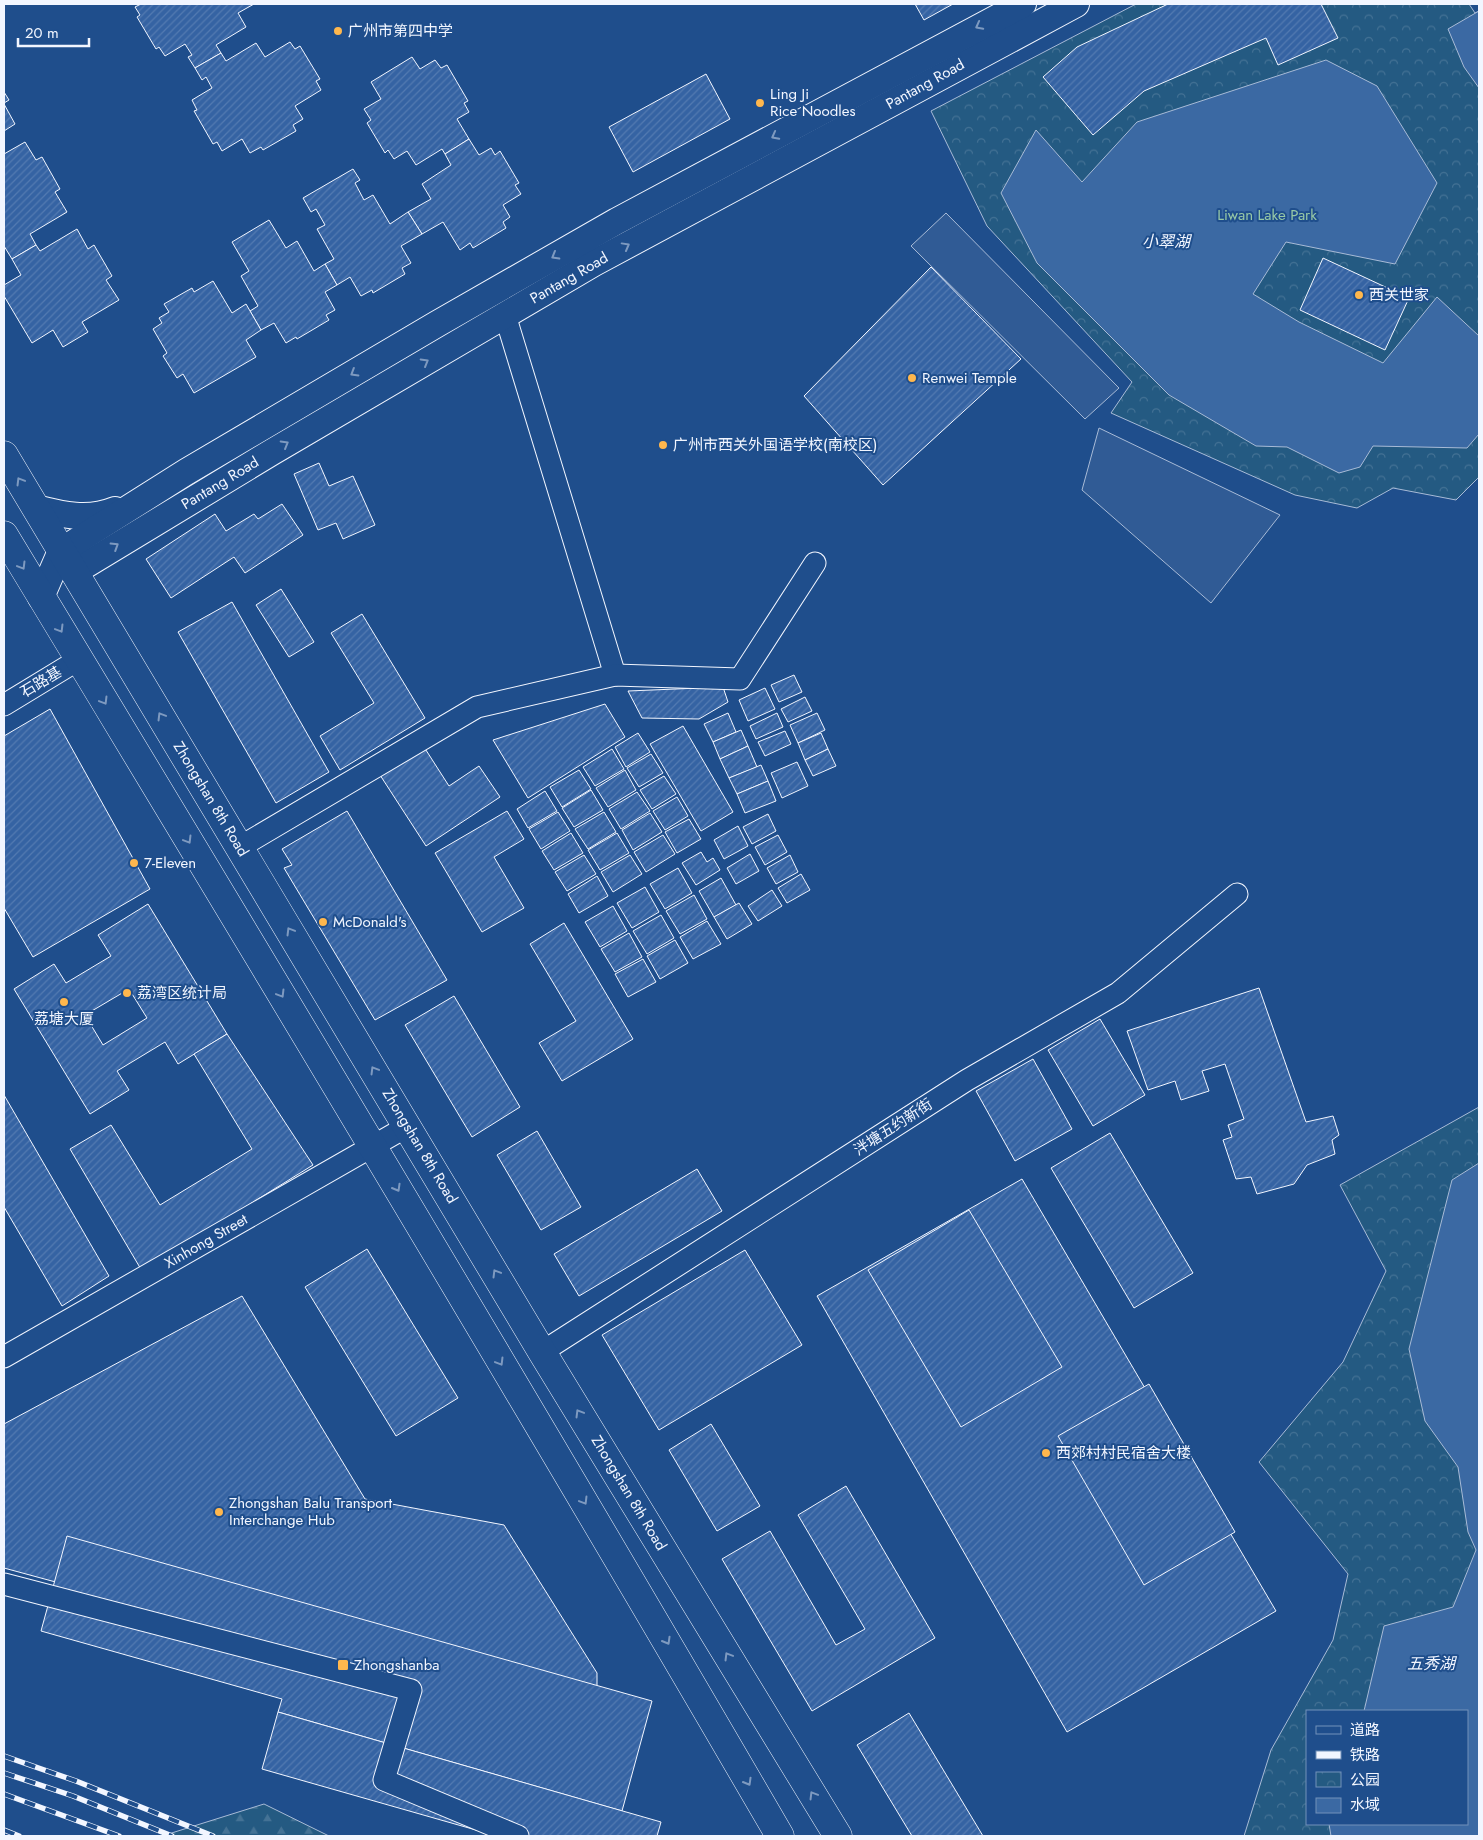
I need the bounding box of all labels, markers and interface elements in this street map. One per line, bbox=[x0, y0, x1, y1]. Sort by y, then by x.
scale bar bbox=[18, 15, 89, 47]
place label: 广州市第四中学 bbox=[348, 20, 453, 42]
one-way arrow bbox=[976, 20, 985, 30]
text: 20 m bbox=[25, 22, 59, 44]
marker: 广州市第四中学 bbox=[332, 25, 344, 37]
street label: Pantang Road bbox=[882, 53, 968, 115]
place label: Ling Ji Rice Noodles bbox=[770, 83, 855, 122]
marker: Ling Ji Rice Noodles bbox=[754, 97, 766, 109]
one-way arrow bbox=[771, 130, 780, 140]
park label: Liwan Lake Park bbox=[1217, 204, 1317, 226]
water label: 小翠湖 bbox=[1142, 230, 1193, 253]
one-way arrow bbox=[621, 242, 630, 252]
street label: Pantang Road bbox=[526, 247, 612, 309]
one-way arrow bbox=[552, 250, 561, 260]
place label: 西关世家 bbox=[1369, 284, 1429, 306]
marker: 西关世家 bbox=[1353, 289, 1365, 301]
one-way arrow bbox=[419, 359, 428, 369]
one-way arrow bbox=[351, 366, 360, 376]
place label: Renwei Temple bbox=[922, 367, 1017, 389]
marker: Renwei Temple bbox=[906, 372, 918, 384]
place label: 广州市西关外国语学校(南校区) bbox=[673, 434, 877, 456]
marker: 广州市西关外国语学校(南校区) bbox=[657, 439, 669, 451]
one-way arrow bbox=[279, 441, 288, 451]
street label: Pantang Road bbox=[177, 451, 263, 515]
one-way arrow bbox=[16, 478, 26, 487]
one-way arrow bbox=[110, 543, 119, 552]
one-way arrow bbox=[16, 561, 26, 570]
one-way arrow bbox=[53, 623, 63, 632]
street label: 石路基 bbox=[16, 661, 66, 703]
one-way arrow bbox=[97, 696, 107, 705]
one-way arrow bbox=[157, 713, 167, 722]
street label: Zhongshan 8th Road bbox=[168, 737, 254, 861]
one-way arrow bbox=[181, 835, 191, 844]
place label: 7-Eleven bbox=[144, 852, 196, 874]
marker: 7-Eleven bbox=[128, 857, 140, 869]
place label: McDonald's bbox=[333, 911, 407, 933]
marker: McDonald's bbox=[317, 916, 329, 928]
one-way arrow bbox=[286, 927, 296, 936]
place label: 荔湾区统计局 bbox=[137, 982, 227, 1004]
marker: 荔湾区统计局 bbox=[121, 987, 133, 999]
one-way arrow bbox=[274, 989, 284, 998]
marker: 荔塘大厦 bbox=[58, 996, 70, 1008]
place label: 荔塘大厦 bbox=[34, 1008, 94, 1030]
one-way arrow bbox=[370, 1066, 380, 1075]
street label: Zhongshan 8th Road bbox=[377, 1084, 463, 1208]
street label: 泮塘五约新街 bbox=[849, 1093, 937, 1161]
one-way arrow bbox=[391, 1182, 401, 1191]
street label: Xinhong Street bbox=[160, 1208, 252, 1274]
one-way arrow bbox=[492, 1270, 502, 1279]
one-way arrow bbox=[494, 1356, 504, 1365]
one-way arrow bbox=[576, 1409, 586, 1418]
street label: Zhongshan 8th Road bbox=[586, 1431, 672, 1555]
place label: 西郊村村民宿舍大楼 bbox=[1056, 1442, 1191, 1464]
marker: 西郊村村民宿舍大楼 bbox=[1040, 1447, 1052, 1459]
place label: Zhongshan Balu Transport Interchange Hub bbox=[229, 1492, 393, 1531]
one-way arrow bbox=[578, 1496, 588, 1505]
marker: Zhongshan Balu Transport Interchange Hub bbox=[213, 1506, 225, 1518]
one-way arrow bbox=[660, 1636, 670, 1645]
one-way arrow bbox=[725, 1652, 734, 1661]
water label: 五秀湖 bbox=[1407, 1652, 1458, 1675]
place label: Zhongshanba bbox=[354, 1654, 439, 1676]
marker: Zhongshanba bbox=[336, 1658, 350, 1672]
legend bbox=[1306, 1710, 1468, 1825]
text: 道路 bbox=[1350, 1719, 1380, 1741]
text: 铁路 bbox=[1350, 1744, 1380, 1766]
text: 公园 bbox=[1350, 1769, 1380, 1791]
one-way arrow bbox=[742, 1776, 752, 1785]
one-way arrow bbox=[809, 1791, 819, 1800]
text: 水域 bbox=[1350, 1794, 1380, 1816]

